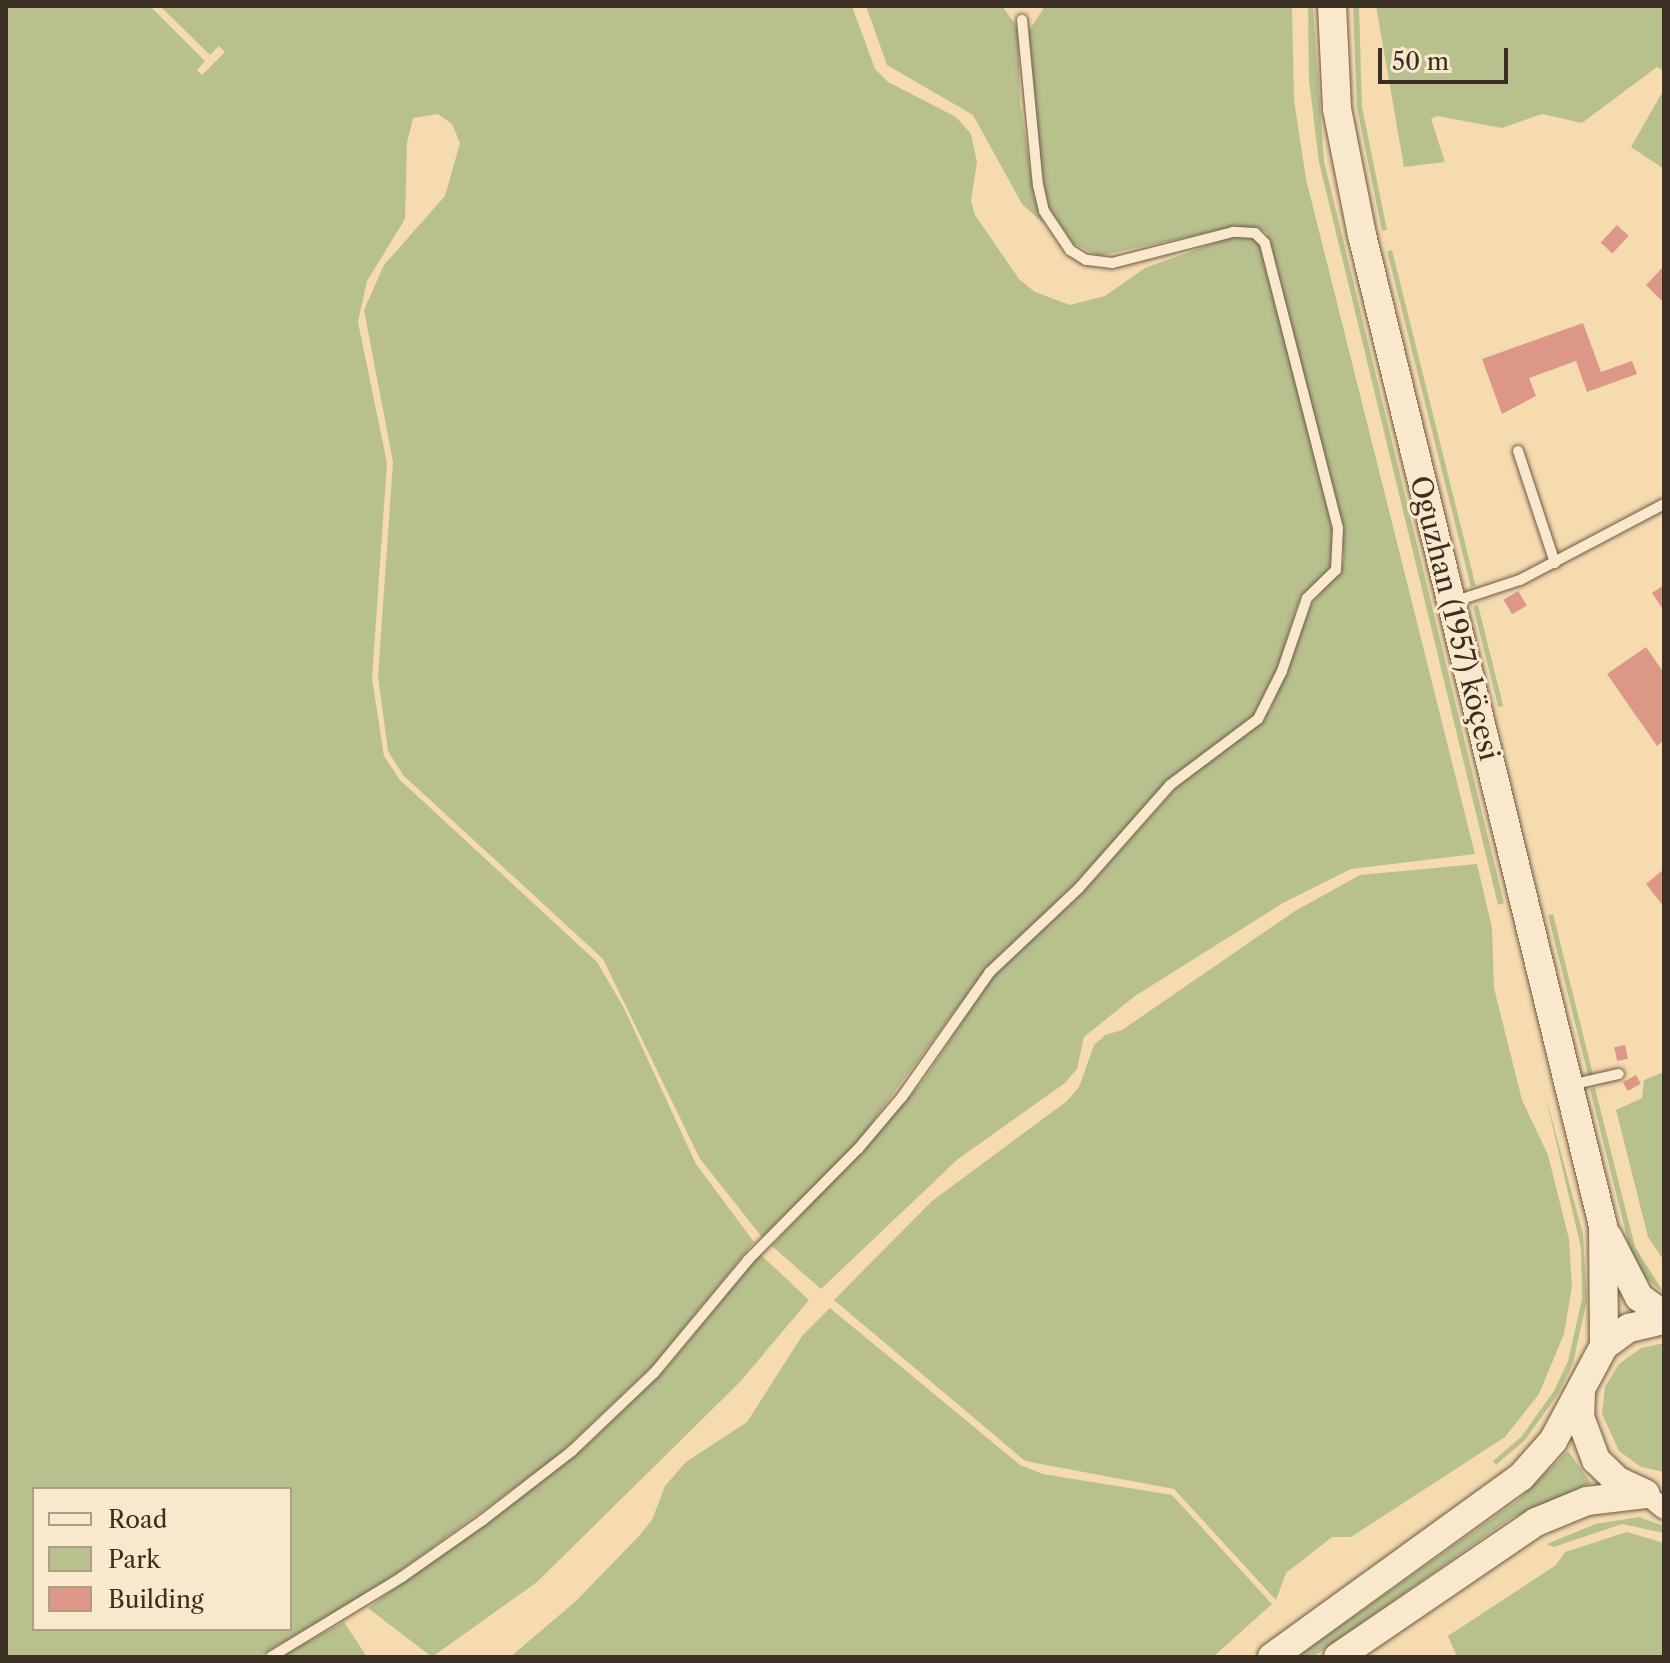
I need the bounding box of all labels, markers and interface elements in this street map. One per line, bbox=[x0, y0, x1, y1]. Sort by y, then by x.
scale bar bbox=[1382, 32, 1512, 82]
text: 50 m bbox=[1392, 47, 1449, 76]
street label: Oguzhan (1957) köçesi bbox=[1403, 472, 1507, 764]
legend bbox=[32, 1487, 292, 1631]
text: Road bbox=[108, 1505, 167, 1534]
text: Park bbox=[108, 1545, 160, 1574]
text: Building bbox=[108, 1585, 204, 1614]

